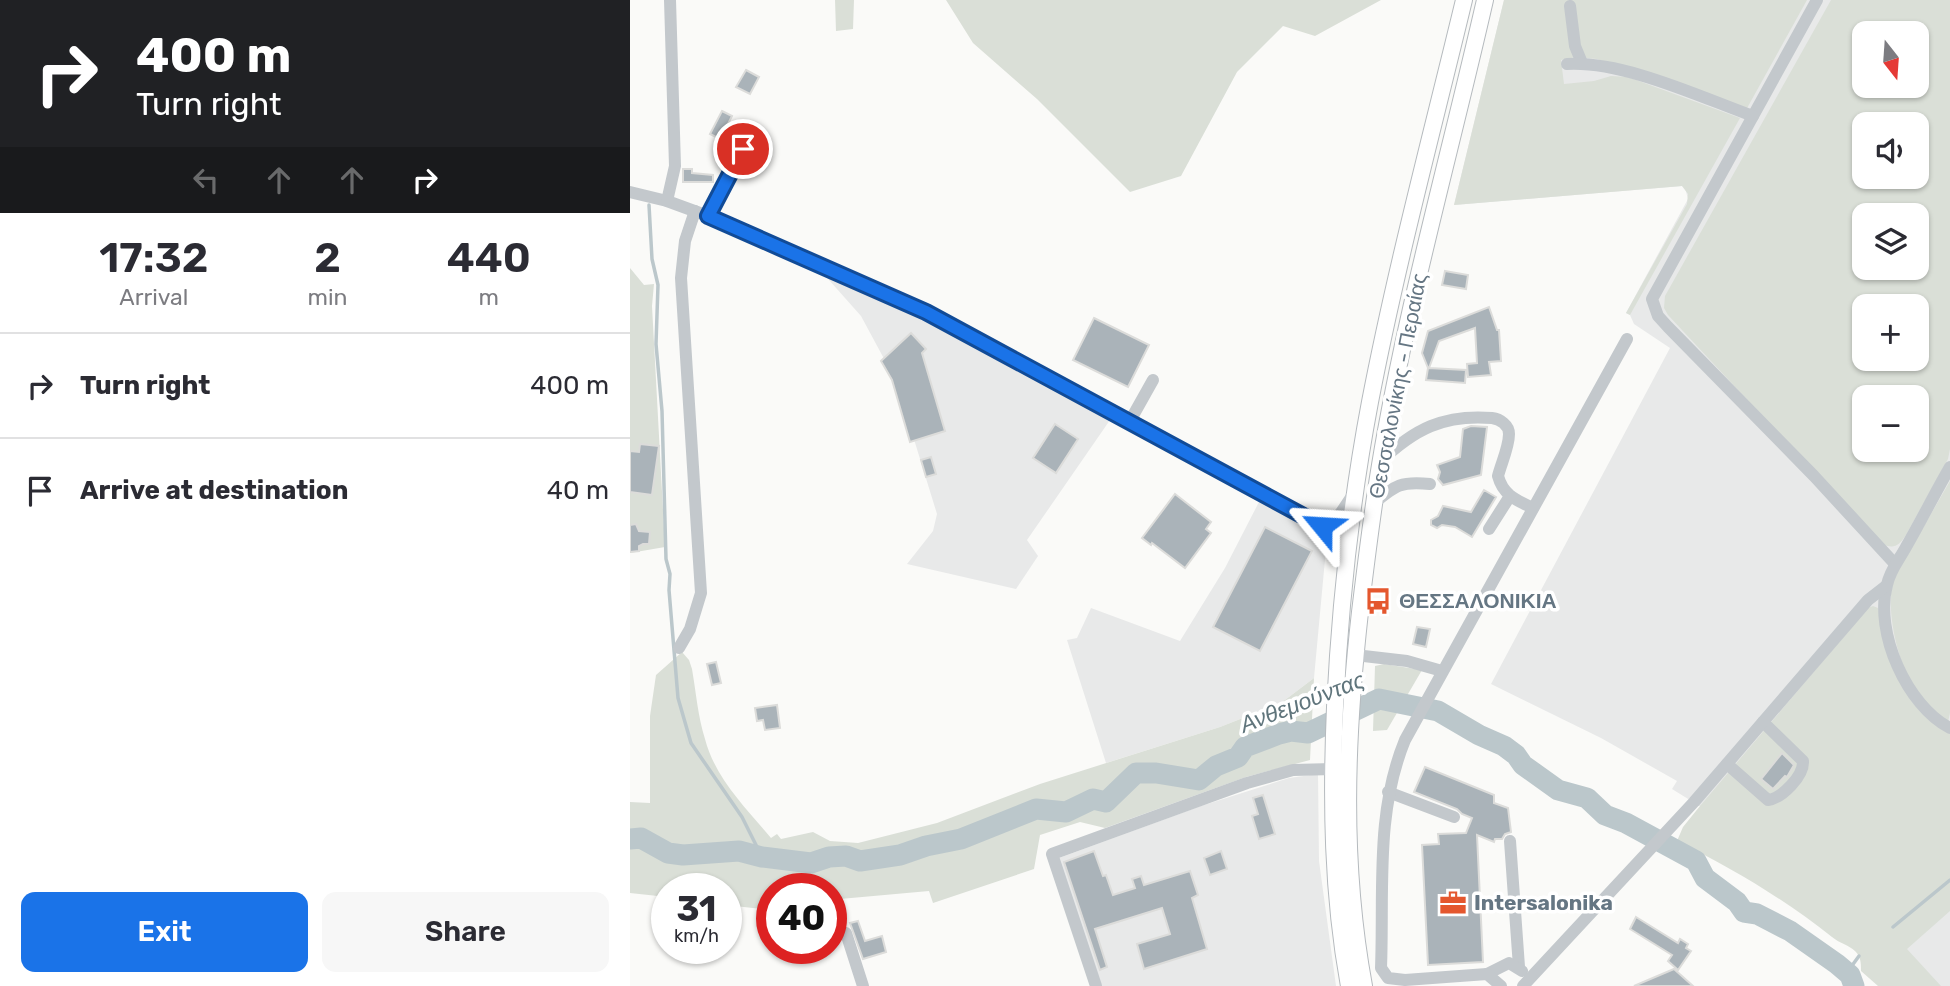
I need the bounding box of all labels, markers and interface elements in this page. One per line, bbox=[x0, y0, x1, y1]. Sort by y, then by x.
north arrow bbox=[1852, 21, 1928, 98]
map controls bbox=[1852, 21, 1929, 462]
text: 400 m bbox=[136, 26, 291, 84]
icon: right bbox=[21, 28, 112, 119]
text: Turn right bbox=[136, 85, 281, 123]
button: sound bbox=[1852, 112, 1929, 189]
pin bbox=[713, 119, 773, 179]
icon: arrive bbox=[724, 130, 762, 168]
icon: left bbox=[187, 161, 225, 199]
icon: ahead bbox=[260, 161, 298, 199]
icon: ahead bbox=[333, 161, 371, 199]
icon: right bbox=[406, 161, 444, 199]
button: layers bbox=[1852, 203, 1929, 280]
text: 17:32 bbox=[99, 233, 208, 283]
text: 2 bbox=[314, 233, 341, 283]
text: 440 bbox=[447, 233, 531, 283]
street label: Θεσσαλονίκης - Περαίας bbox=[1363, 271, 1432, 501]
text: Arrival bbox=[119, 283, 188, 311]
text: min bbox=[308, 283, 347, 311]
text: m bbox=[479, 283, 499, 311]
button: + bbox=[1852, 294, 1929, 371]
icon: right bbox=[21, 367, 59, 405]
text: Turn right bbox=[80, 370, 210, 401]
text: 400 m bbox=[530, 370, 609, 401]
button: − bbox=[1852, 385, 1929, 462]
icon: arrive bbox=[21, 472, 59, 510]
text: Arrive at destination bbox=[80, 475, 348, 506]
text: 40 m bbox=[547, 475, 609, 506]
position arrow bbox=[1285, 489, 1359, 563]
bus stop icon: ΘΕΣΣΑΛΟΝΙΚΙΑ bbox=[1363, 586, 1393, 616]
place label: ΘΕΣΣΑΛΟΝΙΚΙΑ bbox=[1399, 588, 1557, 613]
water label: Ανθεμούντας bbox=[1234, 665, 1369, 739]
speed limit sign: 40 bbox=[756, 873, 847, 964]
text: 31 bbox=[677, 888, 716, 930]
office icon: Intersalonika bbox=[1438, 888, 1468, 918]
place label: Intersalonika bbox=[1474, 890, 1613, 915]
button: Exit bbox=[21, 892, 308, 972]
button: Share bbox=[322, 892, 609, 972]
text: km/h bbox=[674, 925, 719, 947]

